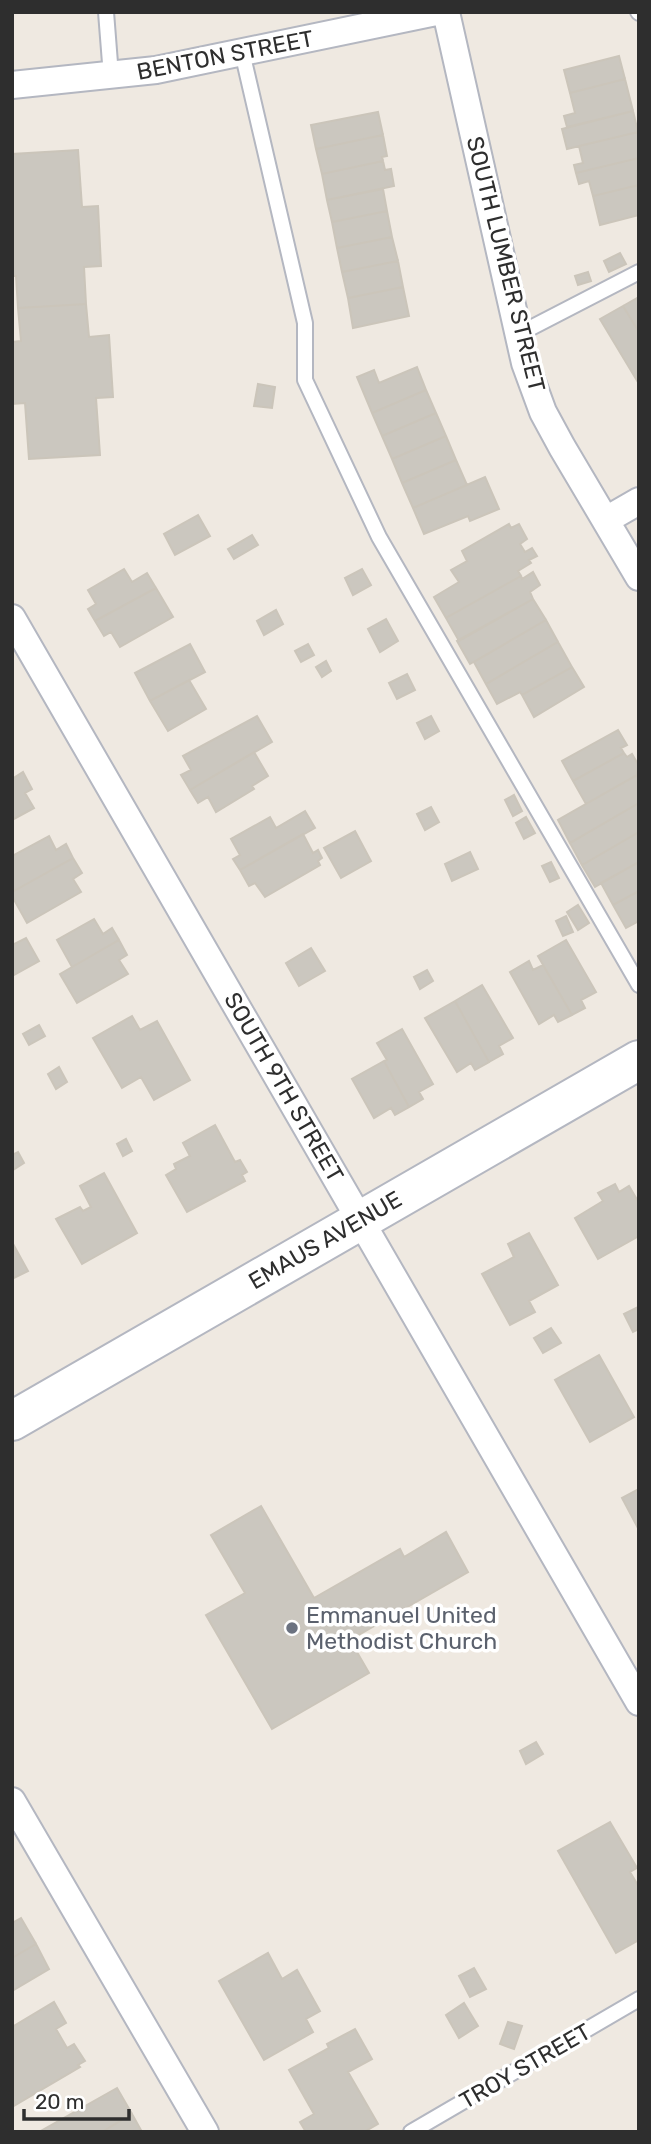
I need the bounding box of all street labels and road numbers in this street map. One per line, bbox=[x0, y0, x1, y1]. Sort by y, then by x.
street label: BENTON STREET bbox=[134, 24, 316, 86]
street label: SOUTH LUMBER STREET bbox=[461, 133, 551, 395]
street label: SOUTH 9TH STREET bbox=[218, 987, 350, 1187]
street label: EMAUS AVENUE bbox=[243, 1185, 407, 1295]
street label: TROY STREET bbox=[454, 2017, 596, 2115]

